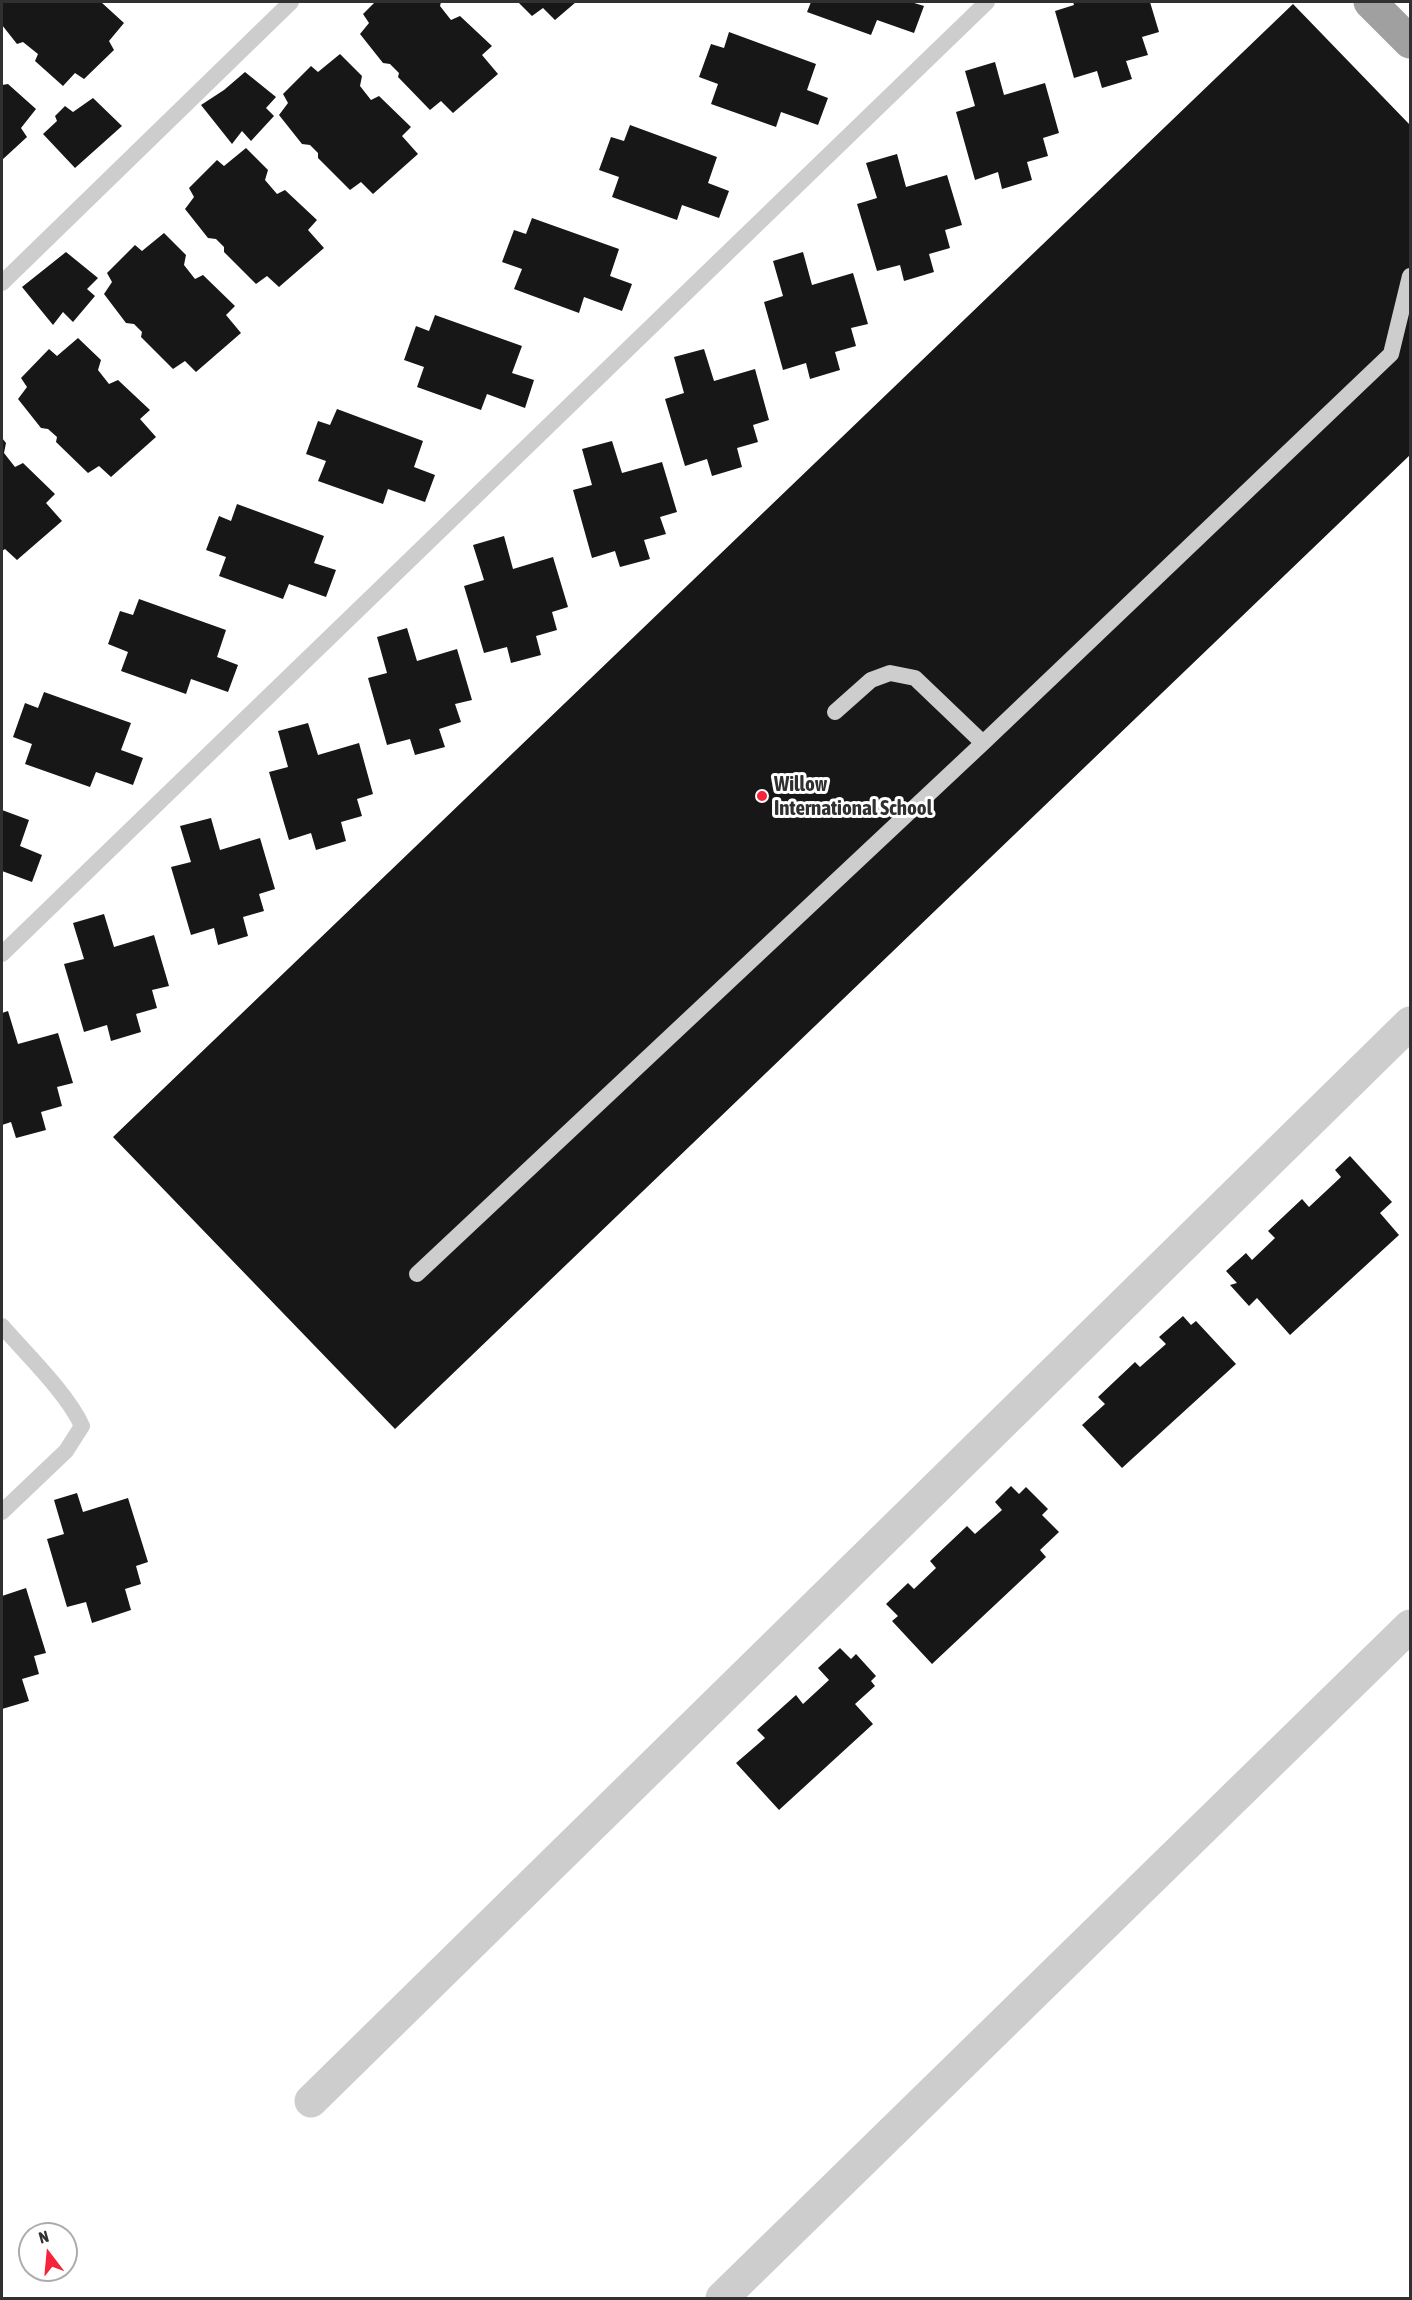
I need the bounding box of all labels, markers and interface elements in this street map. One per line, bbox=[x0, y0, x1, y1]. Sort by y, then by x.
place label: Willow International School bbox=[774, 771, 932, 821]
marker: Willow International School bbox=[755, 789, 769, 803]
north arrow bbox=[18, 2222, 78, 2282]
text: N bbox=[37, 2227, 51, 2247]

